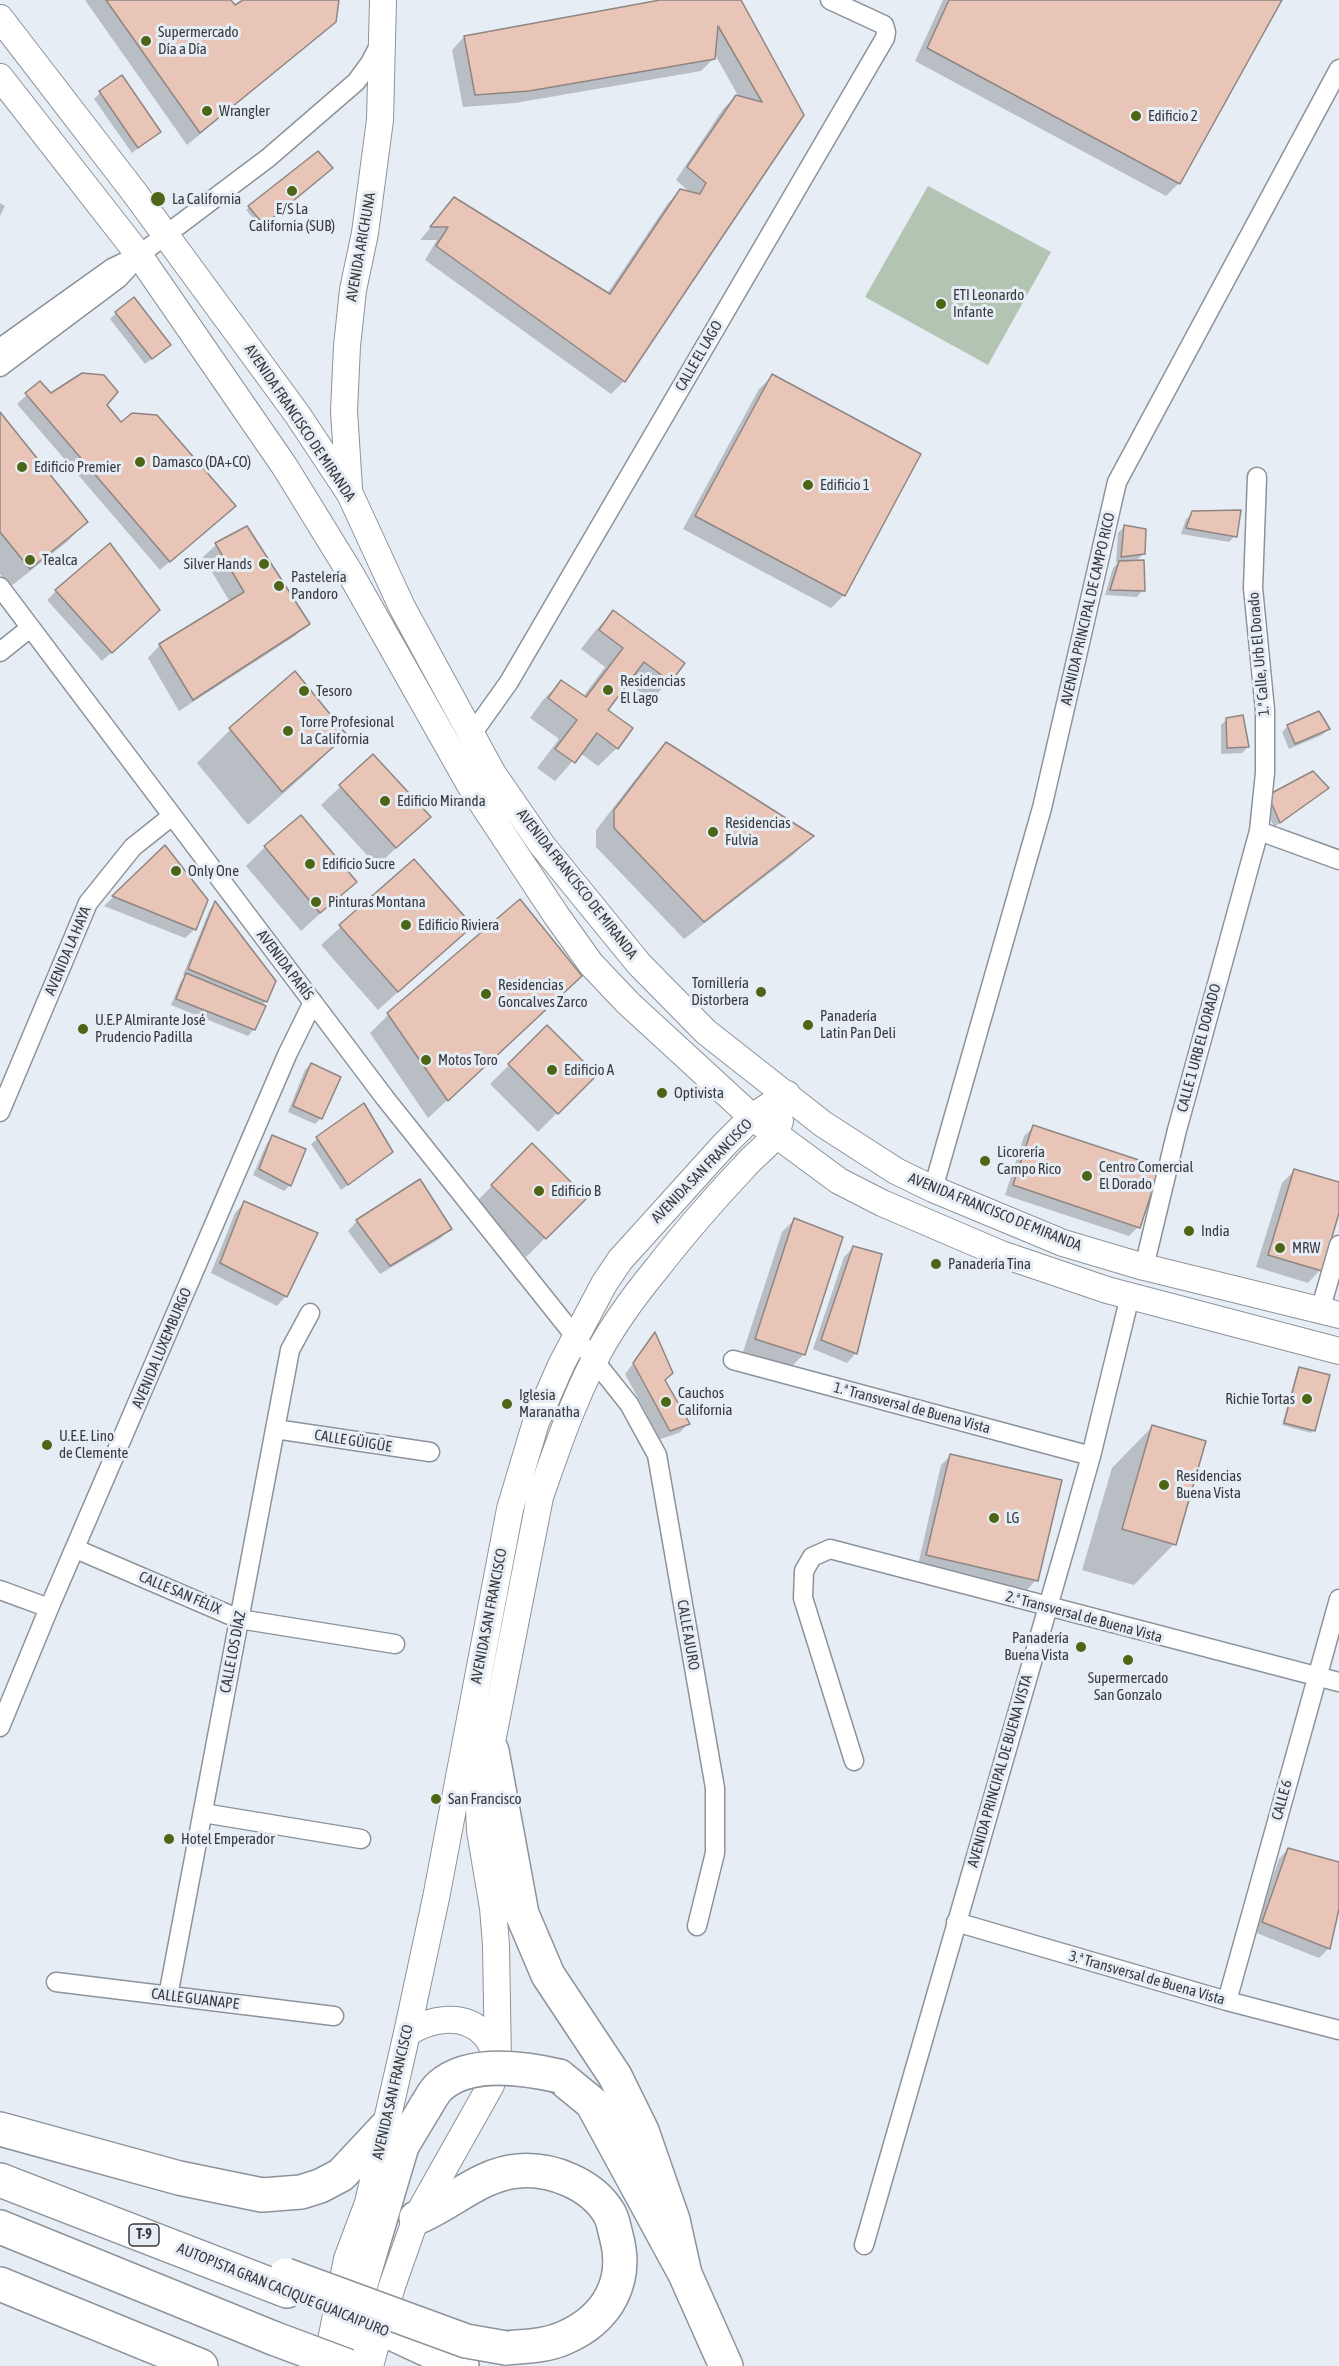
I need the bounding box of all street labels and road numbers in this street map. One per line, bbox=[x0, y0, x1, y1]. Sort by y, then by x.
street label: AVENIDA ARICHUNA bbox=[343, 191, 379, 303]
street label: CALLE EL LAGO bbox=[672, 318, 726, 394]
street label: AVENIDA FRANCISCO DE MIRANDA bbox=[241, 341, 359, 505]
street label: AVENIDA PRINCIPAL DE CAMPO RICO bbox=[1057, 511, 1119, 707]
street label: 1.ª Calle, Urb El Dorado bbox=[1245, 591, 1273, 717]
street label: AVENIDA FRANCISCO DE MIRANDA bbox=[513, 805, 641, 963]
street label: AVENIDA LA HAYA bbox=[41, 904, 95, 998]
street label: AVENIDA PARÍS bbox=[253, 926, 317, 1004]
street label: CALLE 1 URB EL DORADO bbox=[1173, 982, 1225, 1114]
street label: AVENIDA SAN FRANCISCO bbox=[648, 1115, 756, 1227]
street label: AVENIDA FRANCISCO DE MIRANDA bbox=[906, 1169, 1084, 1255]
street label: AVENIDA LUXEMBURGO bbox=[128, 1285, 196, 1411]
street label: 1.ª Transversal de Buena Vista bbox=[832, 1378, 992, 1438]
street label: CALLE GÜIGÜE bbox=[313, 1426, 393, 1456]
street label: AVENIDA SAN FRANCISCO bbox=[467, 1547, 511, 1685]
street label: CALLE SAN FÉLIX bbox=[136, 1568, 224, 1618]
street label: 2.ª Transversal de Buena Vista bbox=[1004, 1587, 1164, 1647]
street label: CALLE AJURO bbox=[673, 1598, 703, 1672]
street label: CALLE LOS DÍAZ bbox=[216, 1609, 250, 1695]
street label: AVENIDA PRINCIPAL DE BUENA VISTA bbox=[964, 1673, 1036, 1869]
street label: CALLE 6 bbox=[1268, 1778, 1296, 1822]
street label: 3.ª Transversal de Buena Vista bbox=[1067, 1947, 1227, 2009]
street label: CALLE GUANAPE bbox=[150, 1985, 240, 2013]
street label: AVENIDA SAN FRANCISCO bbox=[369, 2023, 417, 2161]
road number: T-9 bbox=[129, 2224, 159, 2246]
street label: AUTOPISTA GRAN CACIQUE GUAICAIPURO bbox=[175, 2239, 391, 2341]

